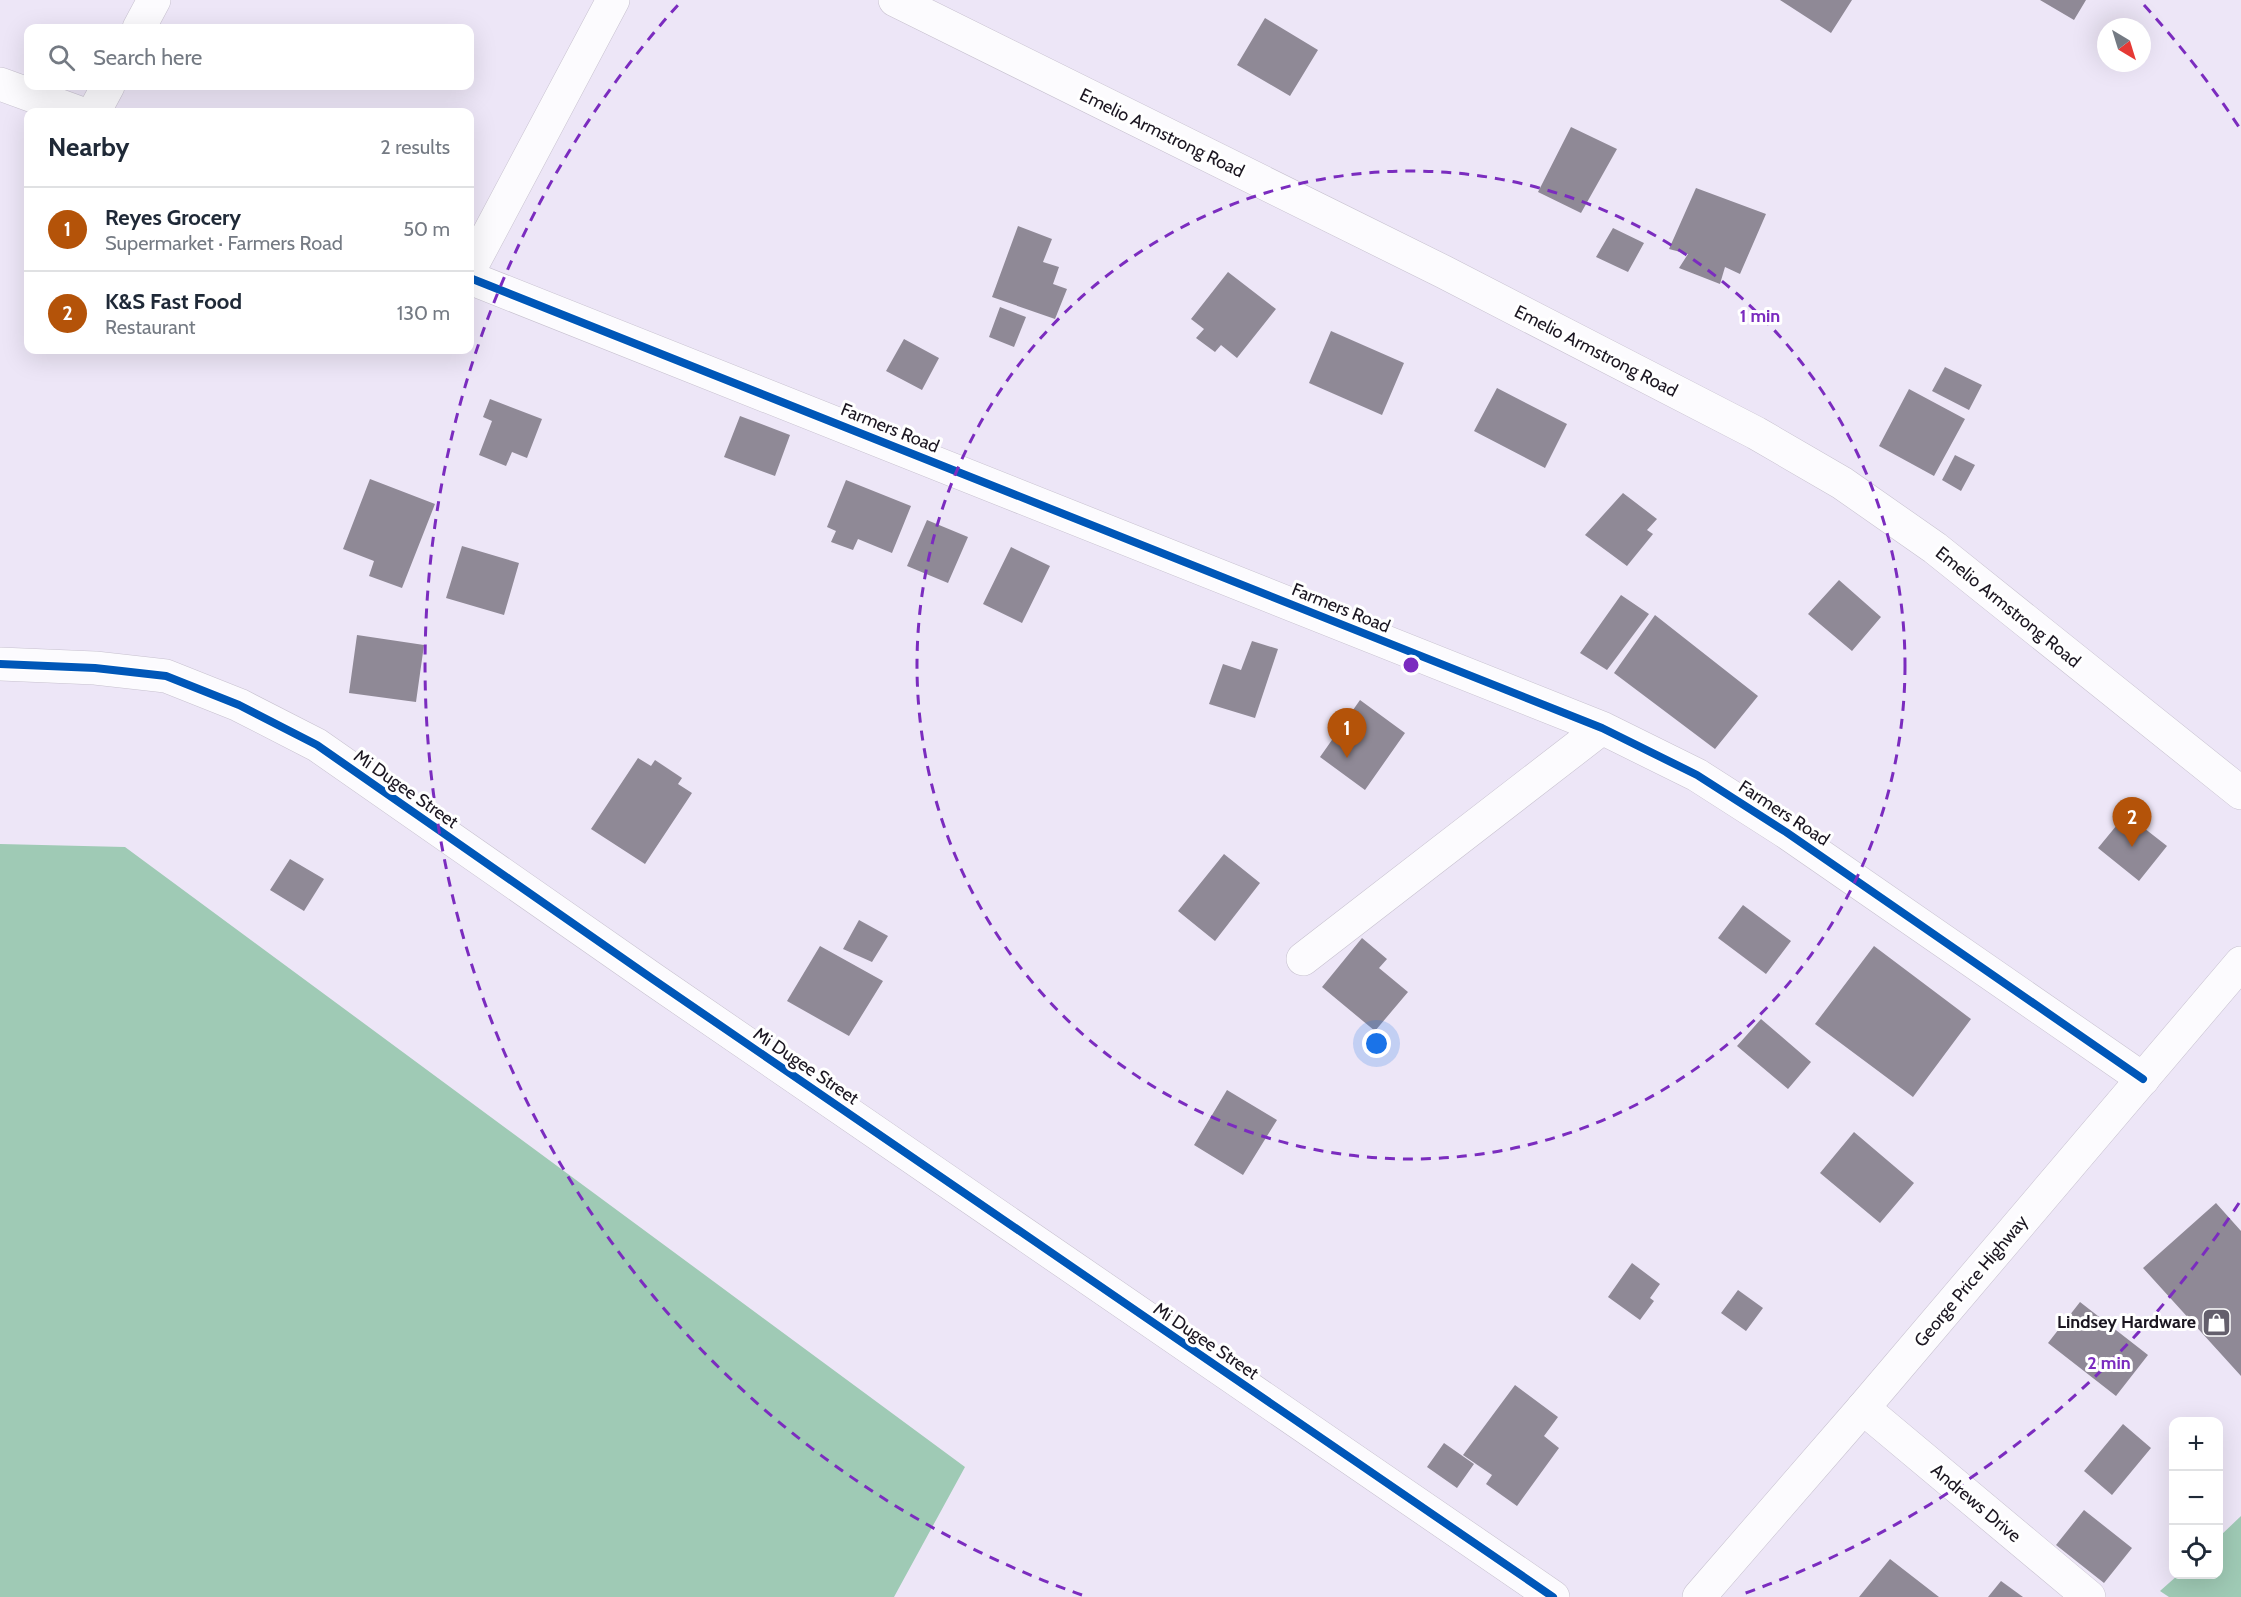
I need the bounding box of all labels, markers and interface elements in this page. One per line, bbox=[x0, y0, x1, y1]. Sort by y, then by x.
north arrow bbox=[2097, 18, 2151, 72]
search box bbox=[24, 24, 474, 90]
icon: search bbox=[45, 41, 78, 74]
text: Search here bbox=[93, 44, 202, 71]
street label: Emelio Armstrong Road bbox=[1076, 84, 1248, 182]
text: Nearby bbox=[48, 131, 129, 163]
text: 2 results bbox=[380, 135, 450, 159]
text: Reyes Grocery bbox=[105, 204, 241, 231]
text: 1 bbox=[64, 217, 71, 241]
text: 50 m bbox=[403, 217, 450, 241]
text: Supermarket · Farmers Road bbox=[105, 231, 343, 255]
text: K&S Fast Food bbox=[105, 288, 242, 315]
street label: Emelio Armstrong Road bbox=[1511, 300, 1681, 402]
text: 2 bbox=[62, 301, 73, 325]
text: 130 m bbox=[397, 301, 450, 325]
text: 1 min bbox=[1740, 305, 1780, 327]
text: Restaurant bbox=[105, 315, 196, 339]
street label: Farmers Road bbox=[838, 398, 942, 458]
street label: Emelio Armstrong Road bbox=[1931, 542, 2085, 672]
street label: Farmers Road bbox=[1289, 578, 1393, 638]
centre of rings bbox=[1401, 655, 1421, 675]
pin: 1 bbox=[1328, 708, 1366, 758]
street label: Mi Dugee Street bbox=[350, 745, 462, 833]
street label: Farmers Road bbox=[1734, 775, 1834, 851]
pin: 2 bbox=[2112, 798, 2152, 847]
street label: Mi Dugee Street bbox=[749, 1023, 863, 1109]
your location bbox=[1362, 1029, 1391, 1058]
street label: George Price Highway bbox=[1909, 1211, 2033, 1351]
street label: Mi Dugee Street bbox=[1149, 1298, 1263, 1384]
shop icon: Lindsey Hardware bbox=[2201, 1306, 2233, 1338]
place label: Lindsey Hardware bbox=[2057, 1311, 2196, 1333]
text: 2 min bbox=[2087, 1352, 2131, 1374]
map controls bbox=[2169, 1417, 2223, 1579]
button: + bbox=[2169, 1417, 2223, 1471]
street label: Andrews Drive bbox=[1927, 1459, 2025, 1547]
button: − bbox=[2169, 1471, 2223, 1525]
button: locate bbox=[2169, 1525, 2223, 1579]

